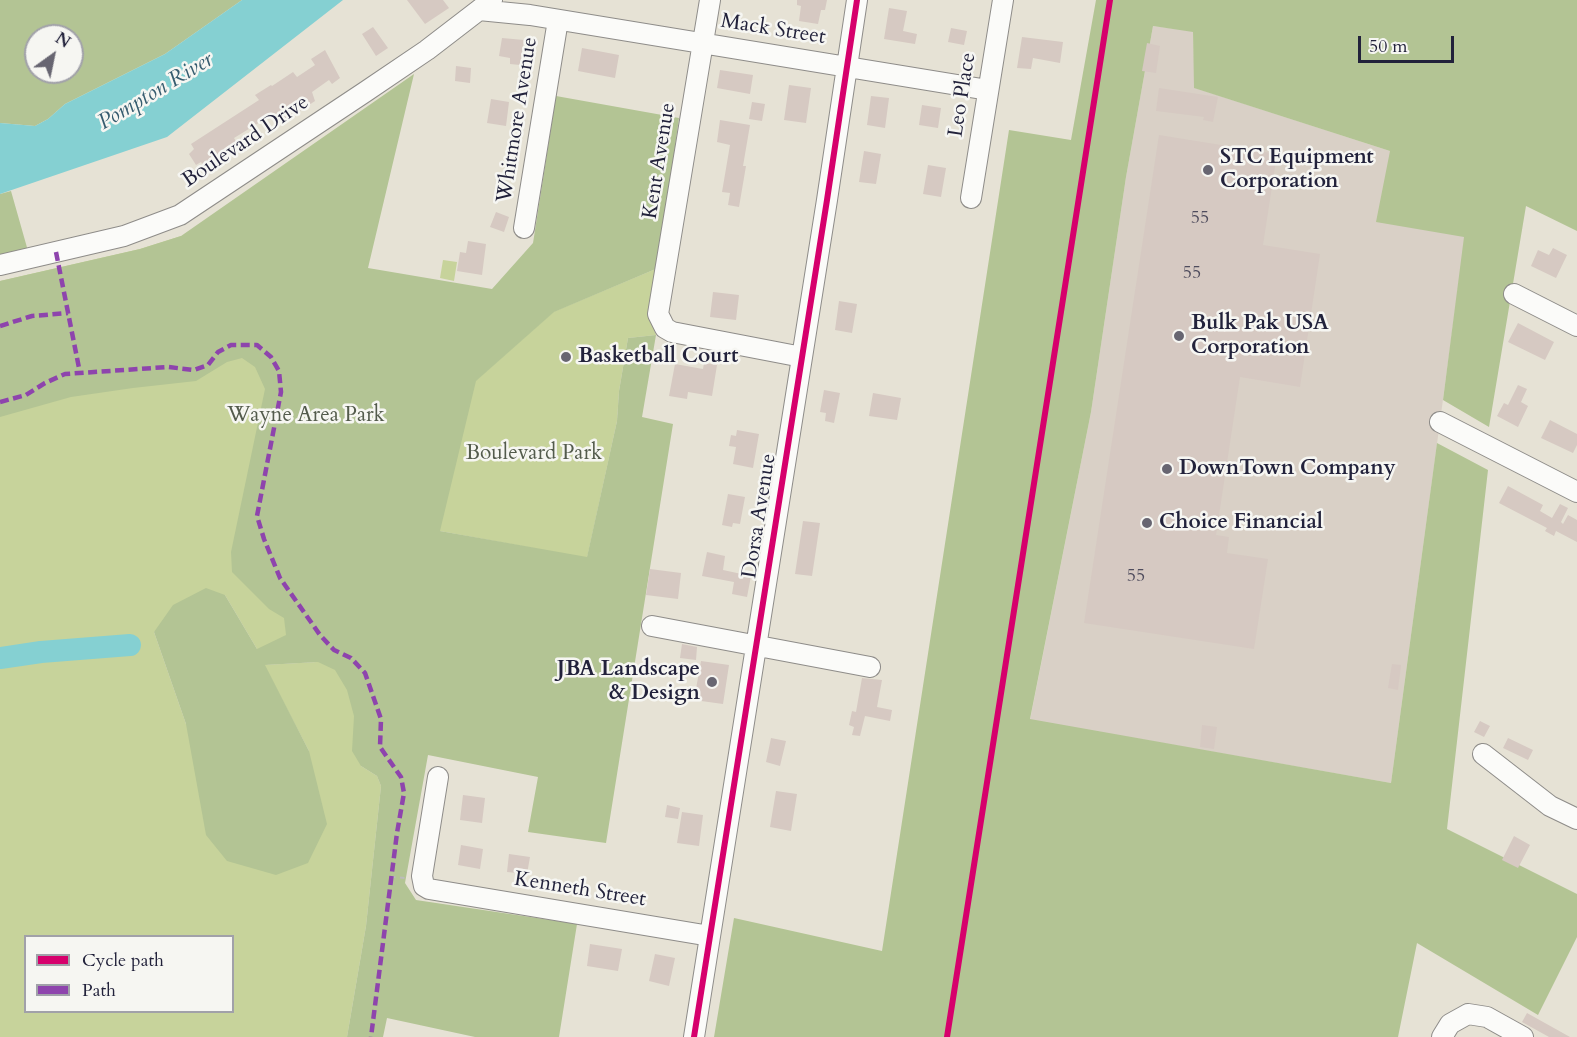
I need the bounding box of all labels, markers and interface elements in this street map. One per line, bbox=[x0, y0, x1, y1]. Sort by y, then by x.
street label: Mack Street bbox=[719, 9, 827, 51]
north arrow bbox=[24, 24, 84, 84]
scale bar bbox=[1361, 24, 1457, 62]
text: N bbox=[51, 28, 75, 54]
text: 50 m bbox=[1369, 34, 1408, 59]
street label: Whitmore Avenue bbox=[492, 35, 544, 205]
water label: Pompton River bbox=[94, 47, 218, 137]
street label: Leo Place bbox=[944, 51, 982, 139]
street label: Boulevard Drive bbox=[178, 90, 314, 194]
street label: Kent Avenue bbox=[638, 101, 682, 221]
place label: STC Equipment Corporation bbox=[1220, 145, 1374, 195]
marker: STC Equipment Corporation bbox=[1201, 163, 1215, 177]
house number: 55 bbox=[1191, 208, 1209, 230]
house number: 55 bbox=[1183, 263, 1201, 285]
place label: Bulk Pak USA Corporation bbox=[1191, 311, 1329, 361]
marker: Bulk Pak USA Corporation bbox=[1172, 329, 1186, 343]
place label: Basketball Court bbox=[578, 344, 738, 370]
marker: Basketball Court bbox=[559, 350, 573, 364]
park label: Wayne Area Park bbox=[227, 403, 385, 429]
park label: Boulevard Park bbox=[466, 441, 602, 467]
street label: Dorsa Avenue bbox=[738, 452, 782, 580]
place label: DownTown Company bbox=[1179, 456, 1396, 482]
marker: DownTown Company bbox=[1160, 462, 1174, 476]
place label: Choice Financial bbox=[1159, 510, 1323, 536]
marker: Choice Financial bbox=[1140, 516, 1154, 530]
house number: 55 bbox=[1127, 566, 1145, 588]
place label: JBA Landscape & Design bbox=[557, 657, 700, 707]
marker: JBA Landscape & Design bbox=[705, 675, 719, 689]
street label: Kenneth Street bbox=[512, 867, 648, 913]
legend bbox=[24, 935, 234, 1013]
text: Cycle path bbox=[82, 948, 164, 973]
text: Path bbox=[82, 978, 116, 1003]

